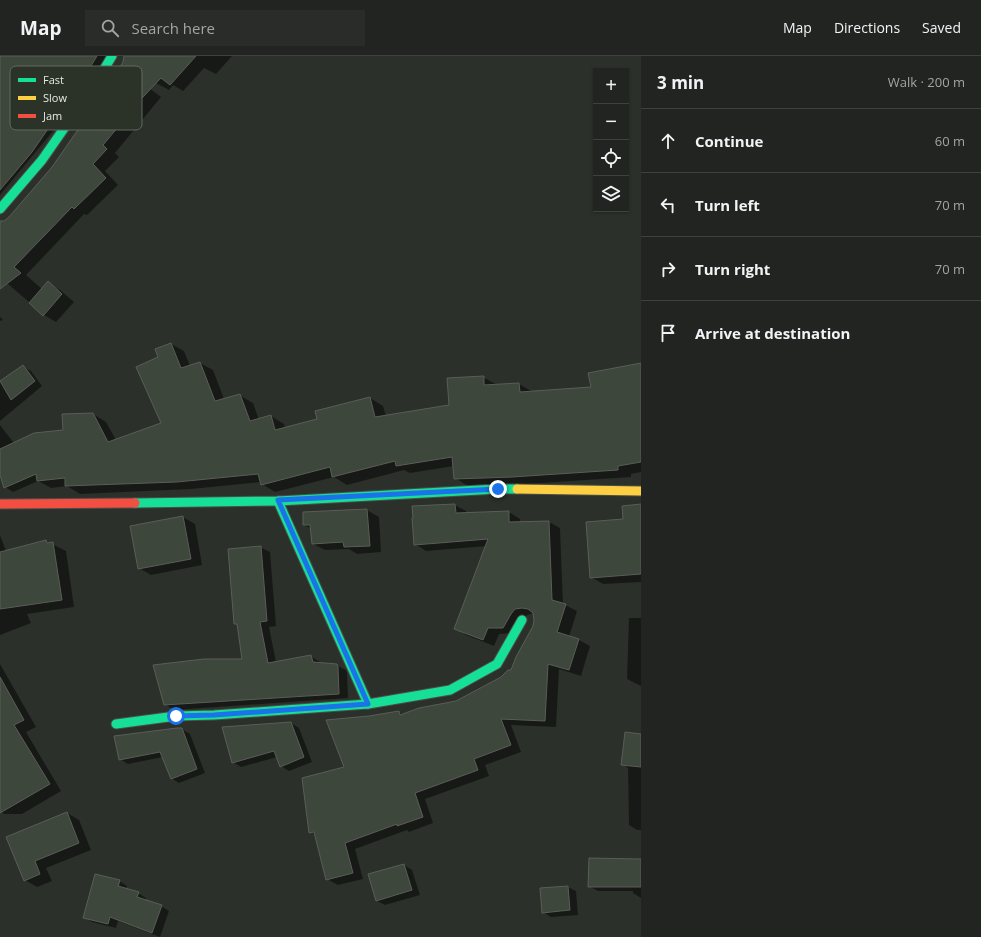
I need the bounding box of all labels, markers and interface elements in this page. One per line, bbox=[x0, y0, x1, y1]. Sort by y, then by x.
search box bbox=[85, 10, 365, 46]
text: Map bbox=[20, 15, 61, 41]
icon: search bbox=[99, 17, 121, 39]
text: Search here bbox=[131, 18, 215, 38]
text: Map bbox=[783, 18, 812, 37]
text: Directions bbox=[834, 18, 900, 37]
text: Saved bbox=[922, 18, 961, 37]
legend bbox=[10, 66, 142, 130]
map controls bbox=[593, 68, 629, 212]
button: + bbox=[593, 68, 629, 104]
text: 3 min bbox=[657, 71, 704, 94]
text: Fast bbox=[43, 72, 64, 87]
text: Walk · 200 m bbox=[888, 73, 965, 91]
text: Slow bbox=[43, 90, 67, 105]
button: − bbox=[593, 104, 629, 140]
text: Jam bbox=[42, 108, 62, 123]
icon: ahead bbox=[657, 130, 679, 152]
text: Continue bbox=[695, 131, 763, 151]
text: 60 m bbox=[935, 132, 965, 150]
button: locate bbox=[593, 140, 629, 176]
button: layers bbox=[593, 176, 629, 212]
icon: left bbox=[657, 194, 679, 216]
text: Turn left bbox=[695, 195, 760, 215]
text: 70 m bbox=[935, 196, 965, 214]
icon: right bbox=[657, 258, 679, 280]
text: Turn right bbox=[695, 259, 770, 279]
text: 70 m bbox=[935, 260, 965, 278]
icon: arrive bbox=[657, 322, 679, 344]
text: Arrive at destination bbox=[695, 323, 850, 343]
route end bbox=[489, 480, 507, 498]
route start bbox=[167, 707, 185, 725]

